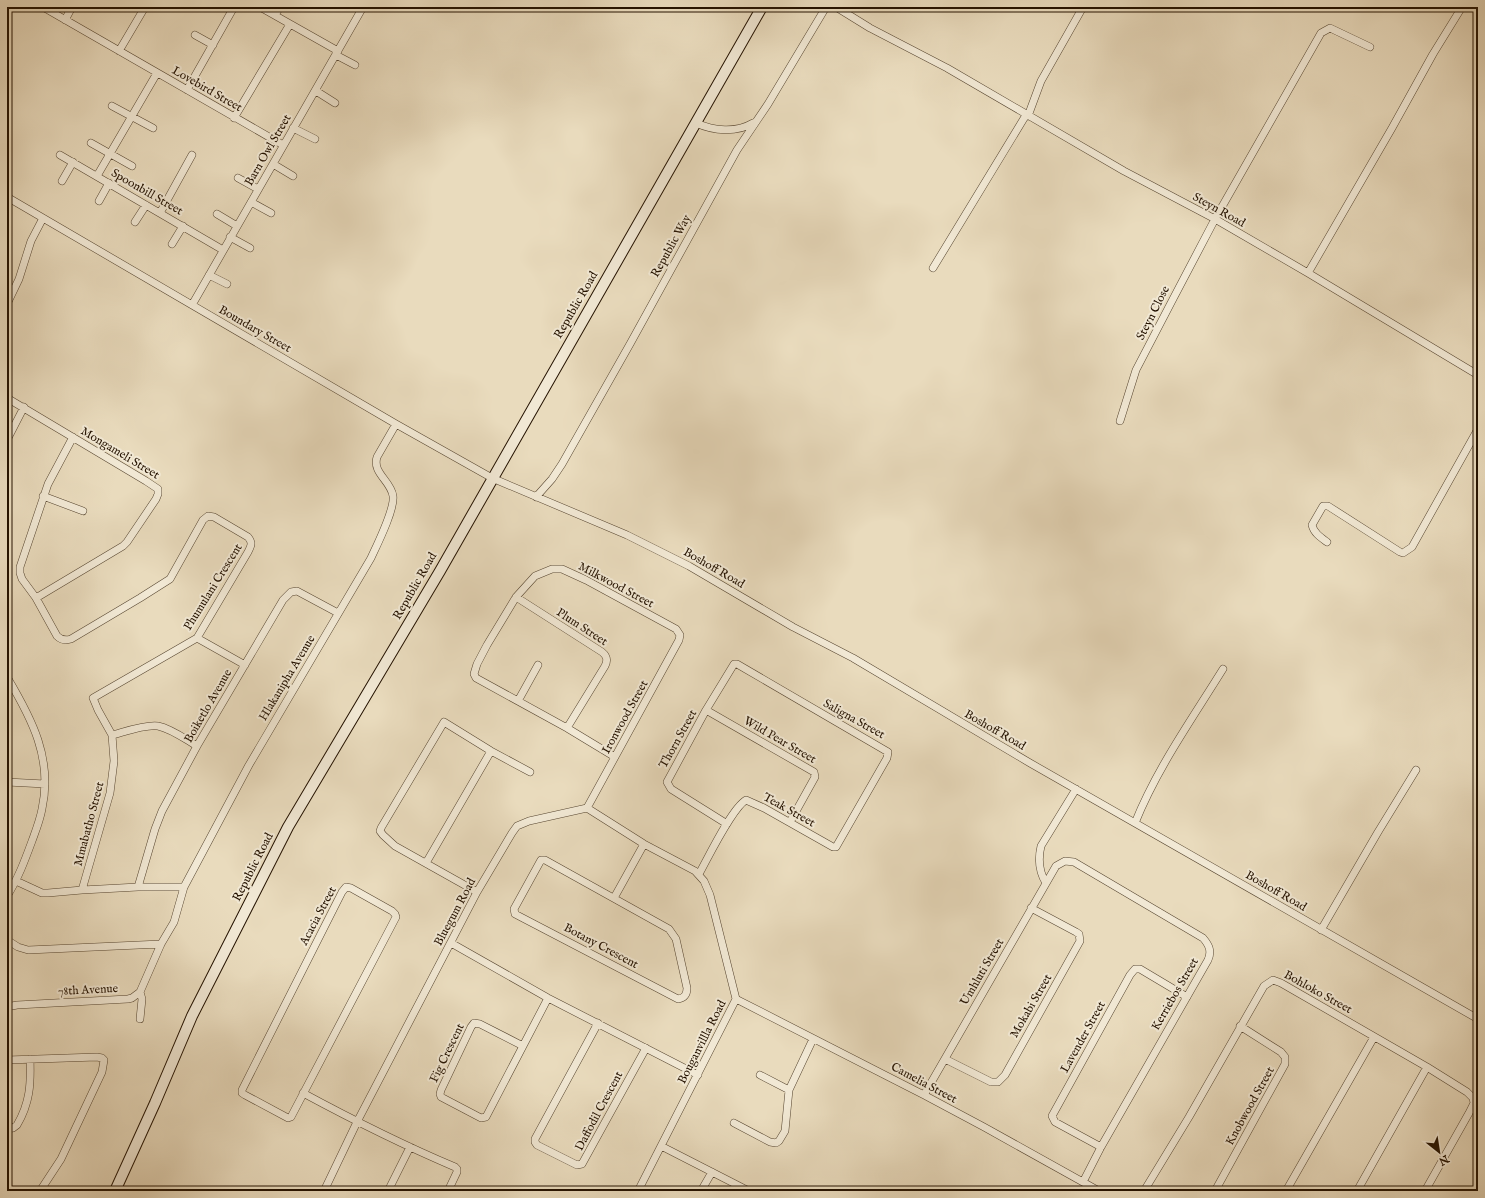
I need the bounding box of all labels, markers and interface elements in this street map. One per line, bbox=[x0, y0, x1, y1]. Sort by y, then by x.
street label: Lovebird Street bbox=[169, 63, 245, 115]
street label: Barn Owl Street bbox=[241, 112, 295, 188]
street label: Spoonbill Street bbox=[108, 165, 186, 219]
street label: Steyn Road bbox=[1190, 189, 1248, 231]
street label: Republic Way bbox=[648, 212, 695, 281]
street label: Republic Road bbox=[551, 268, 602, 342]
street label: Steyn Close bbox=[1133, 283, 1173, 343]
street label: Boundary Street bbox=[216, 302, 294, 356]
street label: Mongameli Street bbox=[78, 424, 162, 482]
street label: Phumulani Crescent bbox=[180, 541, 246, 633]
street label: Boshoff Road bbox=[681, 544, 748, 592]
street label: Republic Road bbox=[390, 549, 441, 623]
street label: Milkwood Street bbox=[576, 559, 656, 611]
street label: Plum Street bbox=[554, 605, 610, 649]
street label: Hlakanipha Avenue bbox=[256, 632, 320, 724]
street label: Boiketlo Avenue bbox=[181, 666, 235, 745]
street label: Ironwood Street bbox=[599, 678, 651, 756]
street label: Saligna Street bbox=[820, 696, 888, 742]
street label: Boshoff Road bbox=[962, 706, 1029, 754]
street label: Thorn Street bbox=[656, 707, 700, 771]
street label: Wild Pear Street bbox=[741, 713, 819, 767]
street label: Mmabatho Street bbox=[71, 780, 107, 868]
street label: Teak Street bbox=[760, 790, 818, 830]
street label: Republic Road bbox=[229, 830, 278, 904]
street label: Boshoff Road bbox=[1243, 867, 1310, 915]
street label: Bluegum Road bbox=[431, 875, 479, 948]
street label: Acacia Street bbox=[296, 884, 340, 949]
street label: Botany Crescent bbox=[561, 920, 641, 972]
street label: Umhluti Street bbox=[957, 936, 1007, 1008]
street label: Kerriebos Street bbox=[1148, 955, 1202, 1033]
street label: Bohloko Street bbox=[1281, 967, 1355, 1017]
street label: Mokabi Street bbox=[1007, 971, 1055, 1041]
street label: 78th Avenue bbox=[58, 981, 119, 999]
street label: Bouganvillla Road bbox=[674, 997, 730, 1086]
street label: Lavender Street bbox=[1057, 999, 1109, 1075]
street label: Fig Crescent bbox=[426, 1021, 468, 1085]
street label: Camelia Street bbox=[888, 1059, 960, 1107]
street label: Knobwood Street bbox=[1222, 1064, 1278, 1148]
street label: Daffodil Crescent bbox=[572, 1069, 626, 1153]
north arrow bbox=[1419, 1132, 1459, 1172]
text: N bbox=[1435, 1151, 1452, 1168]

